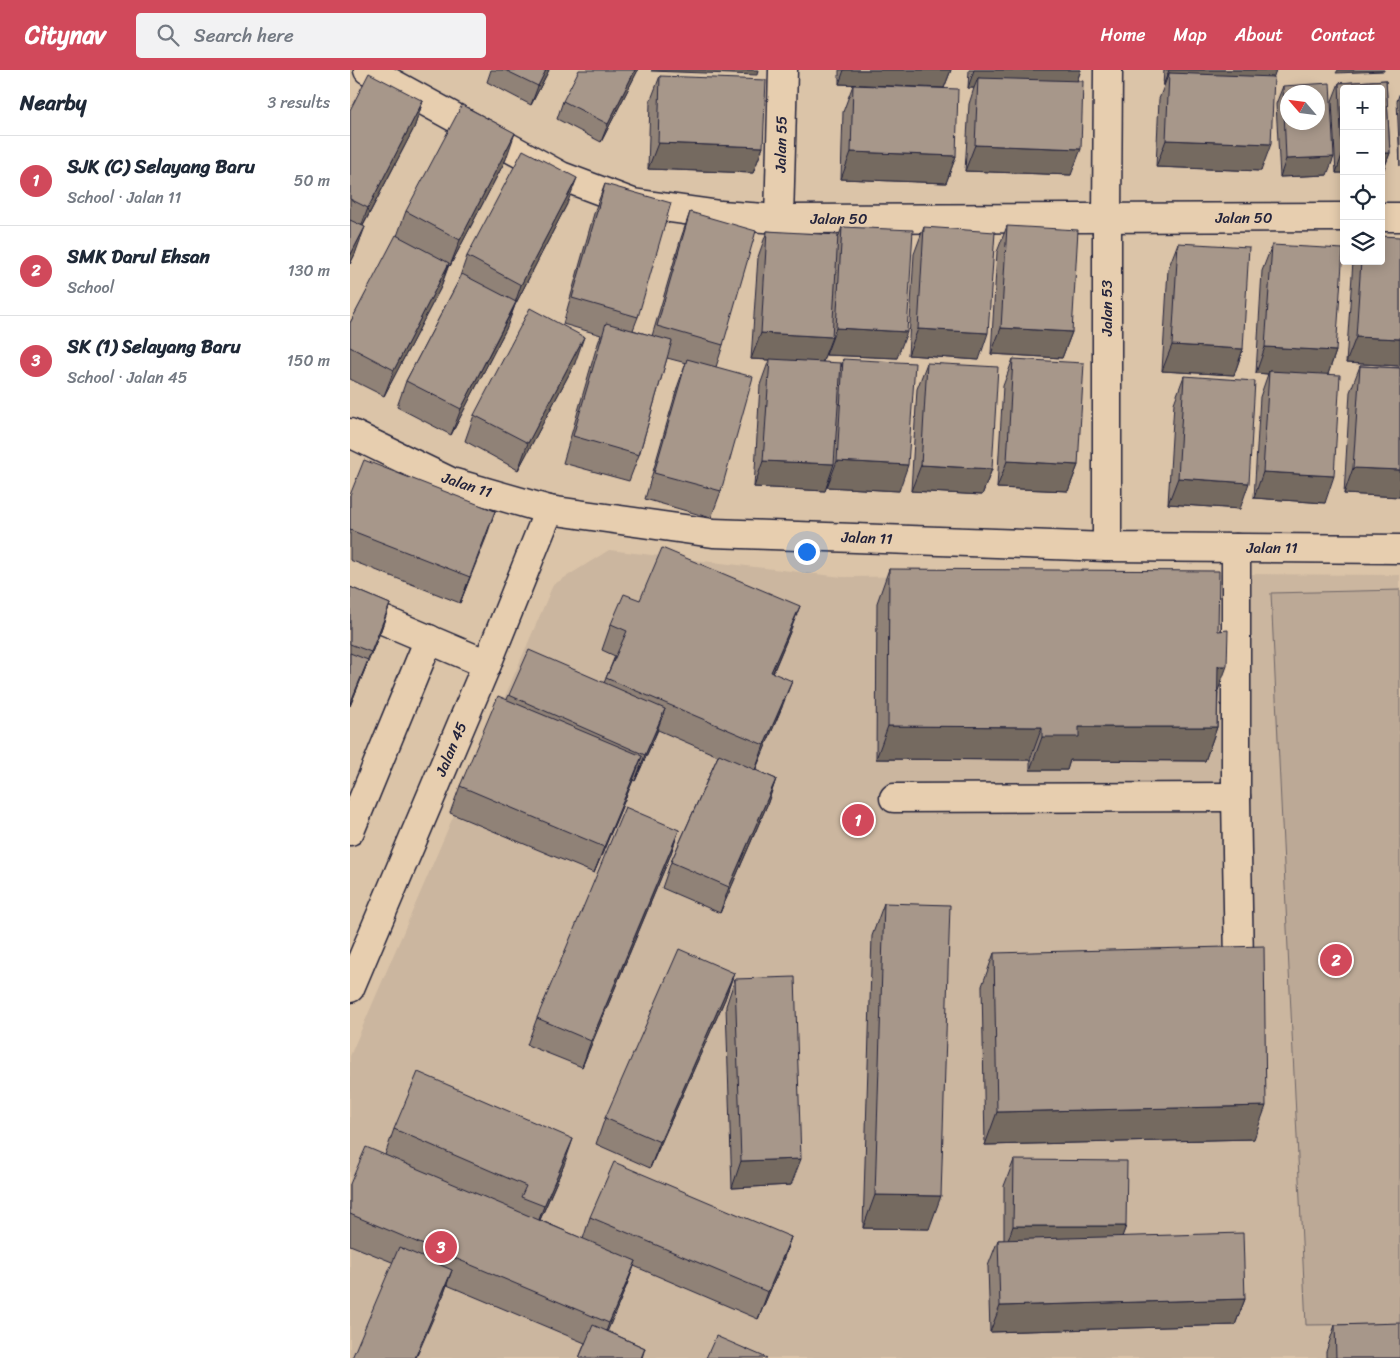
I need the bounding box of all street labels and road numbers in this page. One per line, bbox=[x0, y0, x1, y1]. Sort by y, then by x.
street label: Jalan 55 bbox=[767, 115, 794, 174]
street label: Jalan 50 bbox=[1214, 205, 1273, 231]
street label: Jalan 50 bbox=[809, 206, 868, 232]
street label: Jalan 53 bbox=[1094, 280, 1120, 337]
street label: Jalan 11 bbox=[438, 464, 495, 505]
street label: Jalan 11 bbox=[840, 524, 893, 552]
street label: Jalan 11 bbox=[1245, 535, 1298, 561]
street label: Jalan 45 bbox=[428, 718, 474, 781]

